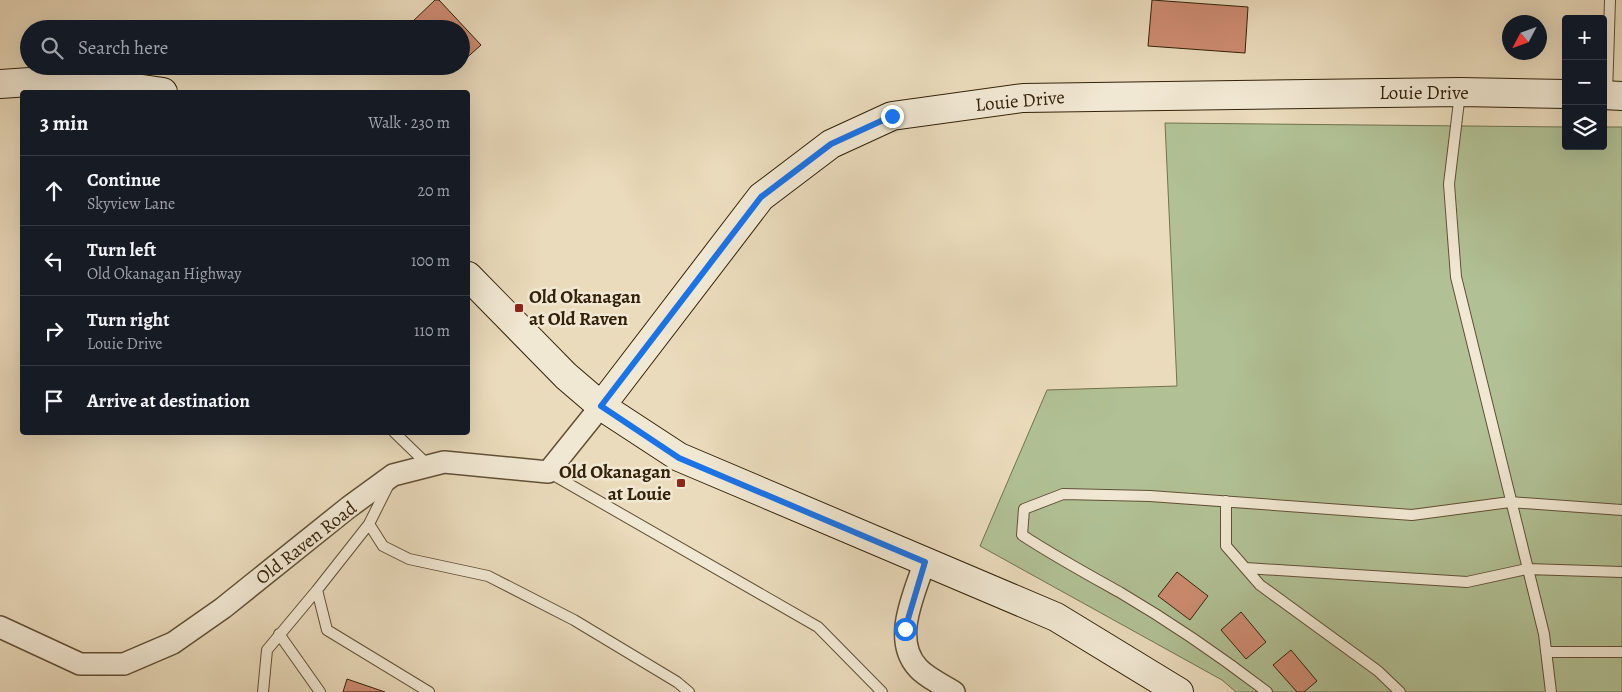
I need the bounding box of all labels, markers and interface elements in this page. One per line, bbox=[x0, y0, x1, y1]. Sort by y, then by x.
north arrow bbox=[1502, 15, 1547, 60]
map controls bbox=[1562, 15, 1607, 150]
button: + bbox=[1562, 15, 1607, 60]
search box bbox=[20, 20, 470, 75]
icon: search bbox=[38, 34, 66, 62]
text: Search here bbox=[78, 35, 168, 61]
button: − bbox=[1562, 60, 1607, 105]
street label: Louie Drive bbox=[1379, 80, 1469, 106]
street label: Louie Drive bbox=[974, 84, 1066, 118]
route end bbox=[881, 105, 904, 128]
button: layers bbox=[1562, 105, 1607, 150]
text: 3 min bbox=[40, 109, 88, 137]
text: Walk · 230 m bbox=[368, 112, 450, 134]
text: Continue bbox=[87, 167, 161, 193]
icon: ahead bbox=[40, 177, 68, 205]
text: 20 m bbox=[417, 180, 450, 202]
text: Skyview Lane bbox=[87, 193, 175, 215]
text: Turn left bbox=[87, 237, 156, 263]
icon: left bbox=[40, 247, 68, 275]
text: 100 m bbox=[411, 250, 450, 272]
text: Old Okanagan Highway bbox=[87, 263, 241, 285]
place label: Old Okanagan at Old Raven bbox=[529, 284, 641, 332]
marker: Old Okanagan at Old Raven bbox=[513, 302, 525, 314]
text: Turn right bbox=[87, 307, 169, 333]
icon: right bbox=[40, 317, 68, 345]
text: 110 m bbox=[414, 320, 450, 342]
text: Louie Drive bbox=[87, 333, 163, 355]
icon: arrive bbox=[40, 387, 68, 415]
text: Arrive at destination bbox=[87, 388, 250, 414]
place label: Old Okanagan at Louie bbox=[559, 459, 671, 507]
marker: Old Okanagan at Louie bbox=[675, 477, 687, 489]
street label: Old Raven Road bbox=[250, 495, 363, 591]
route start bbox=[894, 618, 917, 641]

